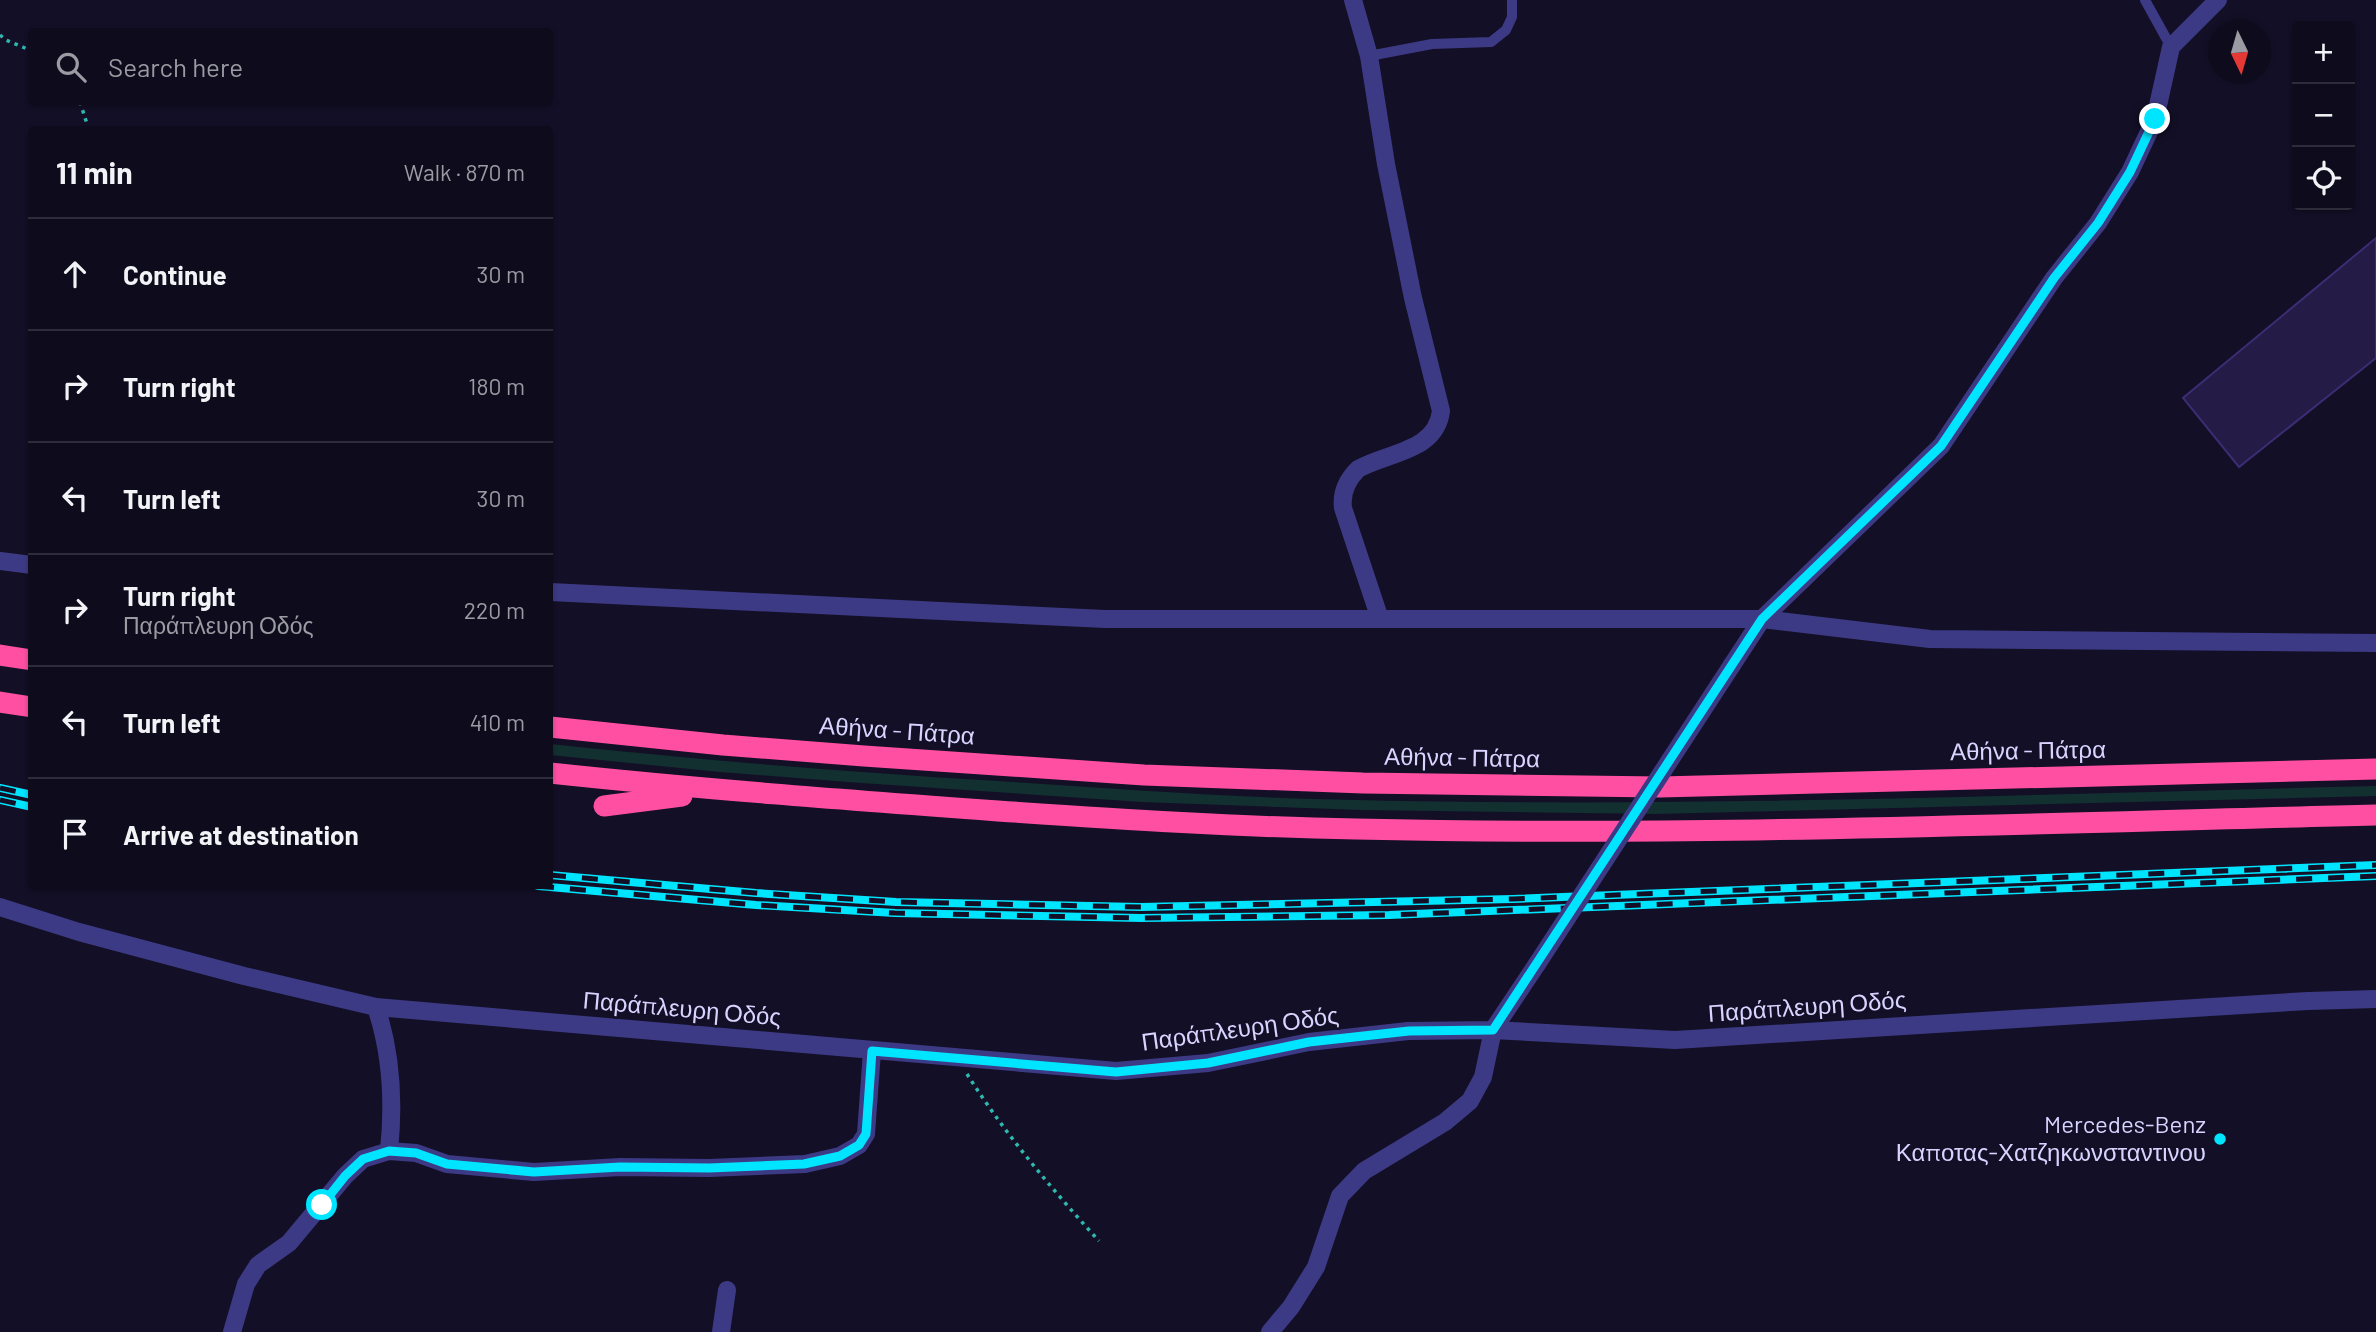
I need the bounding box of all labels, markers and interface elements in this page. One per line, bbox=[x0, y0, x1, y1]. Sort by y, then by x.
north arrow bbox=[2208, 21, 2271, 84]
map controls bbox=[2292, 21, 2355, 210]
button: + bbox=[2292, 21, 2355, 84]
search box bbox=[28, 28, 553, 105]
icon: search bbox=[52, 48, 90, 86]
text: Search here bbox=[108, 51, 243, 82]
button: − bbox=[2292, 84, 2355, 147]
route end bbox=[2139, 103, 2170, 134]
button: locate bbox=[2292, 147, 2355, 210]
text: 11 min bbox=[56, 154, 133, 190]
text: Walk · 870 m bbox=[404, 158, 525, 186]
icon: ahead bbox=[56, 255, 94, 293]
text: Continue bbox=[123, 259, 227, 290]
text: 30 m bbox=[477, 260, 525, 288]
icon: right bbox=[56, 367, 94, 405]
text: Turn right bbox=[123, 371, 236, 402]
text: 180 m bbox=[468, 372, 525, 400]
icon: left bbox=[56, 479, 94, 517]
text: Turn left bbox=[123, 483, 221, 514]
text: 30 m bbox=[477, 484, 525, 512]
text: Turn right bbox=[123, 580, 236, 611]
icon: right bbox=[56, 591, 94, 629]
text: 220 m bbox=[464, 596, 525, 624]
text: Παράπλευρη Οδός bbox=[123, 611, 314, 639]
icon: left bbox=[56, 703, 94, 741]
text: Turn left bbox=[123, 707, 221, 738]
text: 410 m bbox=[470, 708, 525, 736]
street label: Αθήνα - Πάτρα bbox=[818, 710, 976, 749]
street label: Αθήνα - Πάτρα bbox=[1950, 734, 2106, 765]
street label: Αθήνα - Πάτρα bbox=[1384, 741, 1540, 772]
icon: arrive bbox=[56, 815, 94, 853]
text: Arrive at destination bbox=[123, 819, 359, 850]
street label: Παράπλευρη Οδός bbox=[582, 984, 782, 1031]
street label: Παράπλευρη Οδός bbox=[1707, 984, 1907, 1027]
street label: Παράπλευρη Οδός bbox=[1139, 999, 1340, 1056]
place label: Mercedes-Benz Καποτας-Χατζηκωνσταντινου bbox=[1896, 1109, 2206, 1166]
marker: Mercedes-Benz Καποτας-Χατζηκωνσταντινου bbox=[2212, 1131, 2228, 1147]
route start bbox=[306, 1189, 337, 1220]

